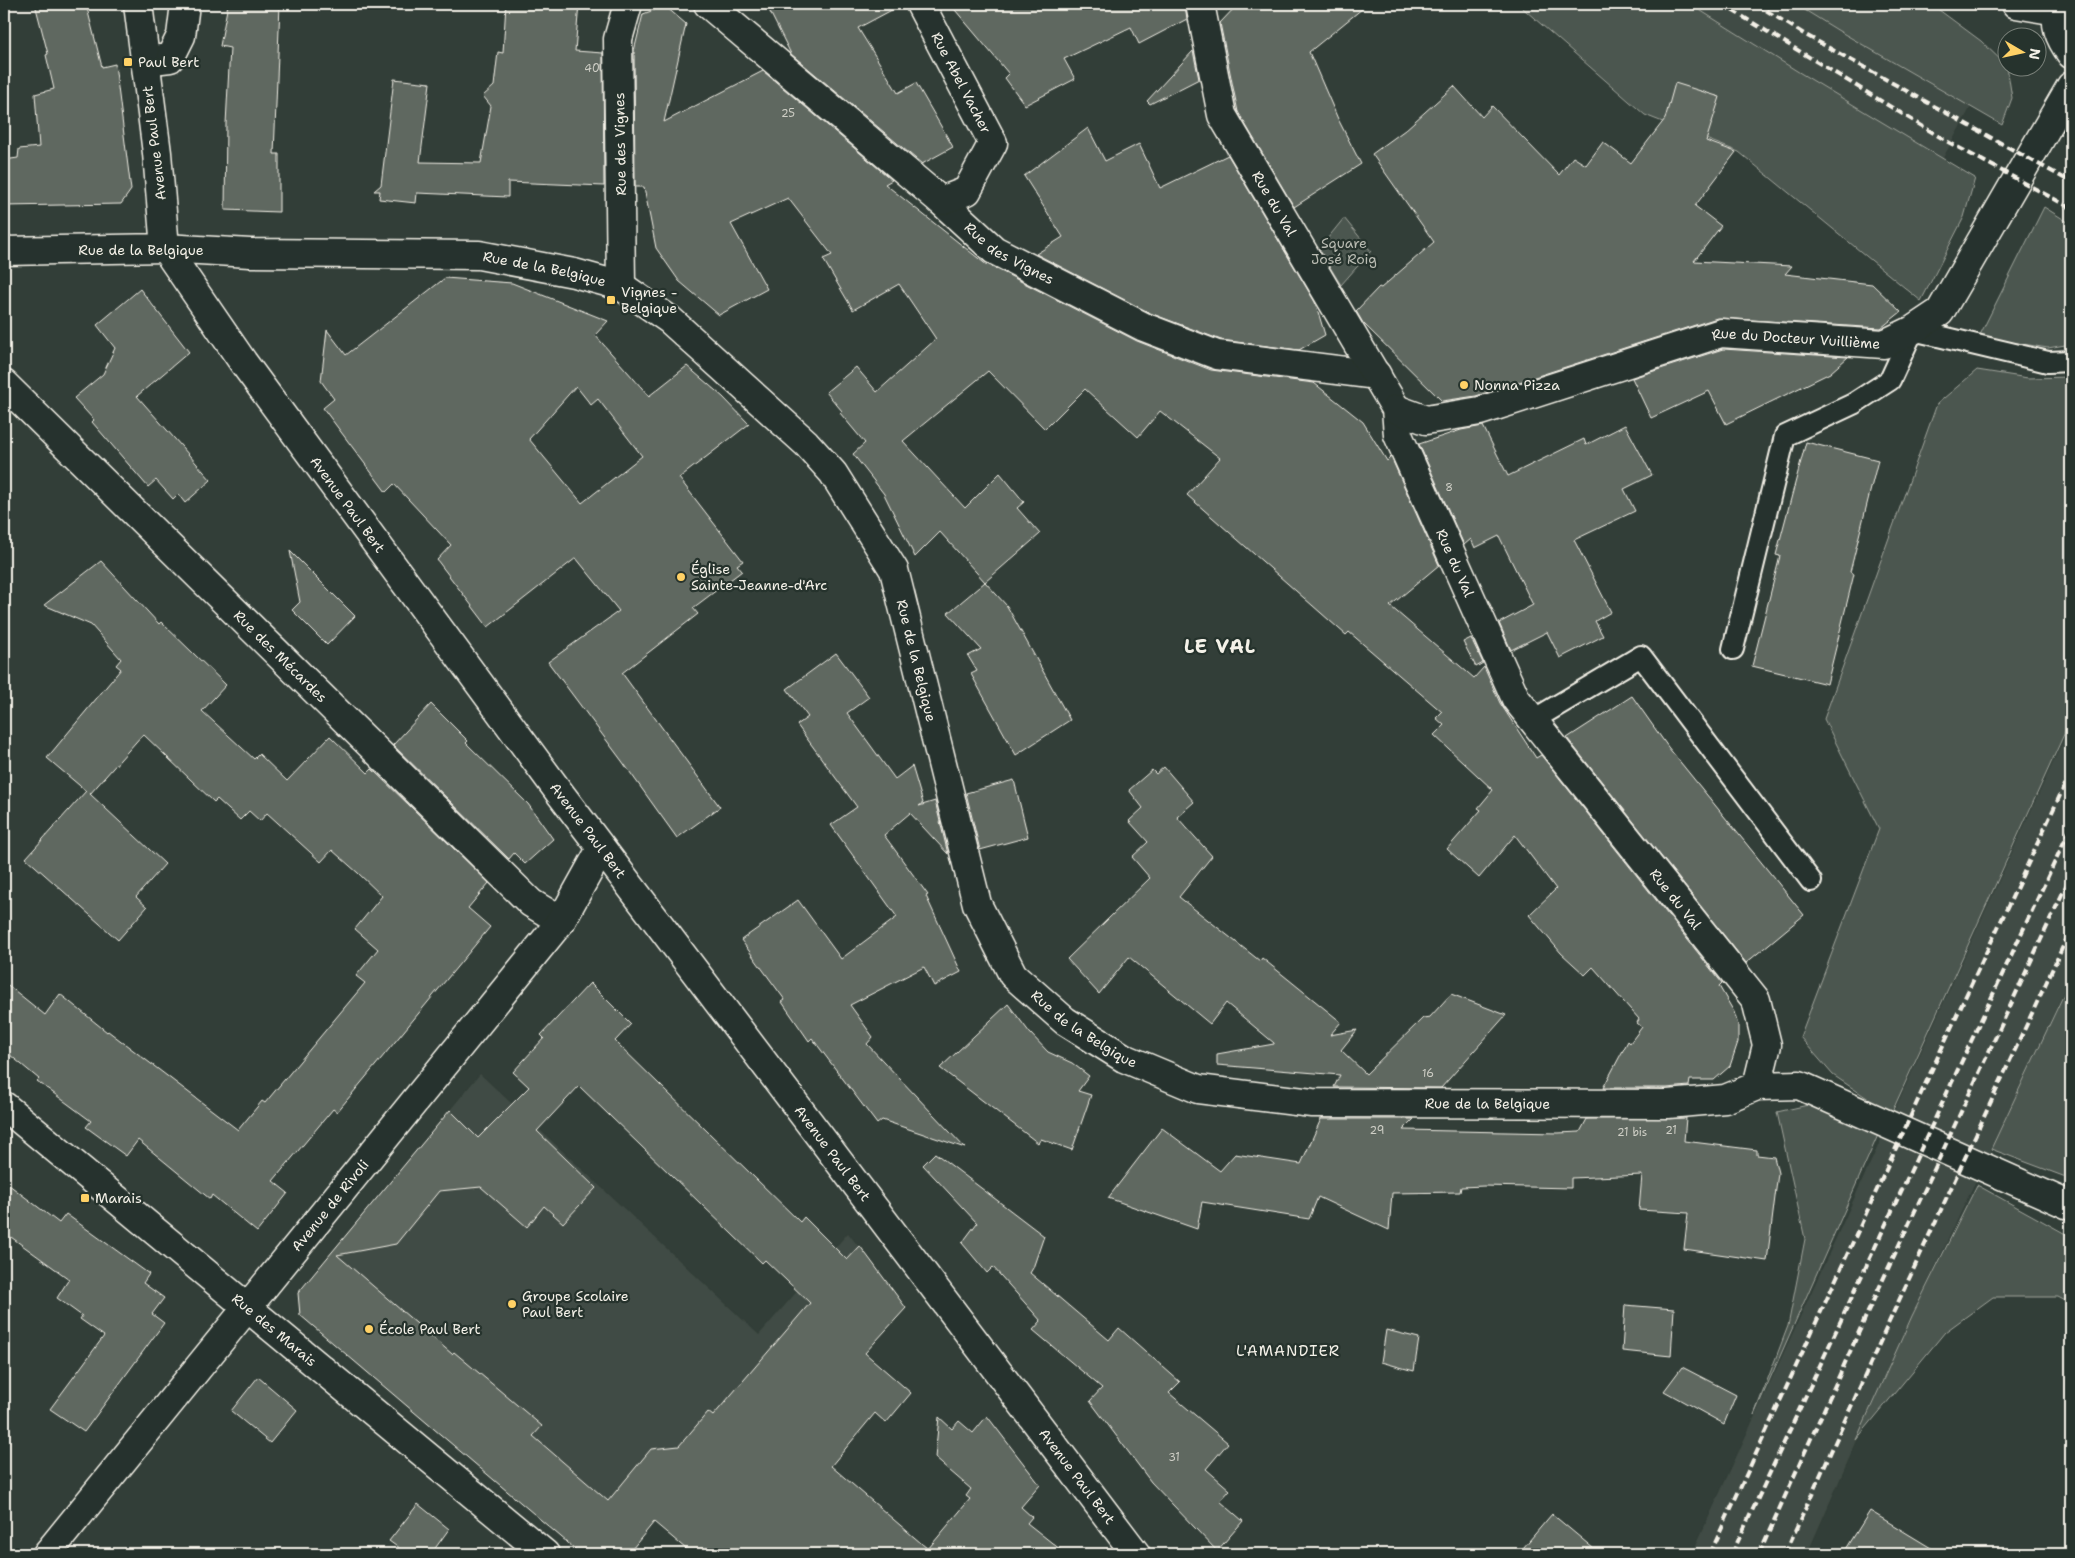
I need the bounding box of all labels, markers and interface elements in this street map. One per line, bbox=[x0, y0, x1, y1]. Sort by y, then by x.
north arrow bbox=[1998, 28, 2048, 78]
street label: Rue Abel Vacher bbox=[927, 29, 996, 137]
text: N bbox=[2025, 47, 2045, 61]
place label: Paul Bert bbox=[138, 53, 199, 71]
marker: Paul Bert bbox=[122, 56, 134, 68]
house number: 40 bbox=[584, 61, 600, 76]
street label: Avenue Paul Bert bbox=[138, 85, 170, 201]
street label: Rue des Vignes bbox=[610, 92, 630, 196]
house number: 25 bbox=[781, 106, 795, 121]
street label: Rue du Val bbox=[1248, 168, 1301, 240]
street label: Rue des Vignes bbox=[961, 218, 1057, 288]
park label: Square José Roig bbox=[1311, 234, 1377, 268]
street label: Rue de la Belgique bbox=[78, 241, 204, 259]
street label: Rue de la Belgique bbox=[481, 247, 608, 290]
place label: Vignes - Belgique bbox=[621, 283, 678, 317]
marker: Vignes - Belgique bbox=[605, 294, 617, 306]
street label: Rue du Docteur Vuillième bbox=[1709, 324, 1881, 353]
place label: Nonna Pizza bbox=[1474, 376, 1560, 394]
marker: Nonna Pizza bbox=[1458, 379, 1470, 391]
street label: Avenue Paul Bert bbox=[306, 453, 389, 556]
house number: 8 bbox=[1445, 480, 1453, 495]
street label: Rue du Val bbox=[1432, 526, 1479, 601]
place label: Église Sainte-Jeanne-d'Arc bbox=[691, 560, 827, 594]
marker: Église Sainte-Jeanne-d'Arc bbox=[675, 571, 687, 583]
street label: Rue de la Belgique bbox=[893, 598, 940, 724]
street label: Rue des Mécardes bbox=[230, 606, 331, 706]
district label: LE VAL bbox=[1184, 634, 1256, 659]
street label: Avenue Paul Bert bbox=[546, 779, 630, 882]
street label: Rue du Val bbox=[1646, 865, 1706, 934]
street label: Rue de la Belgique bbox=[1027, 986, 1140, 1071]
house number: 16 bbox=[1422, 1066, 1434, 1081]
street label: Rue de la Belgique bbox=[1425, 1094, 1550, 1113]
street label: Avenue Paul Bert bbox=[791, 1102, 875, 1205]
house number: 29 bbox=[1370, 1123, 1384, 1138]
house number: 21 bbox=[1665, 1123, 1677, 1138]
house number: 21 bis bbox=[1617, 1125, 1647, 1140]
street label: Avenue de Rivoli bbox=[287, 1156, 373, 1255]
place label: Marais bbox=[95, 1189, 142, 1207]
marker: Marais bbox=[79, 1192, 91, 1204]
place label: Groupe Scolaire Paul Bert bbox=[522, 1287, 629, 1321]
street label: Rue des Marais bbox=[228, 1289, 321, 1370]
marker: Groupe Scolaire Paul Bert bbox=[506, 1298, 518, 1310]
place label: École Paul Bert bbox=[379, 1320, 481, 1338]
marker: École Paul Bert bbox=[363, 1323, 375, 1335]
district label: L'AMANDIER bbox=[1236, 1341, 1340, 1361]
street label: Avenue Paul Bert bbox=[1035, 1425, 1119, 1528]
house number: 31 bbox=[1168, 1450, 1180, 1465]

